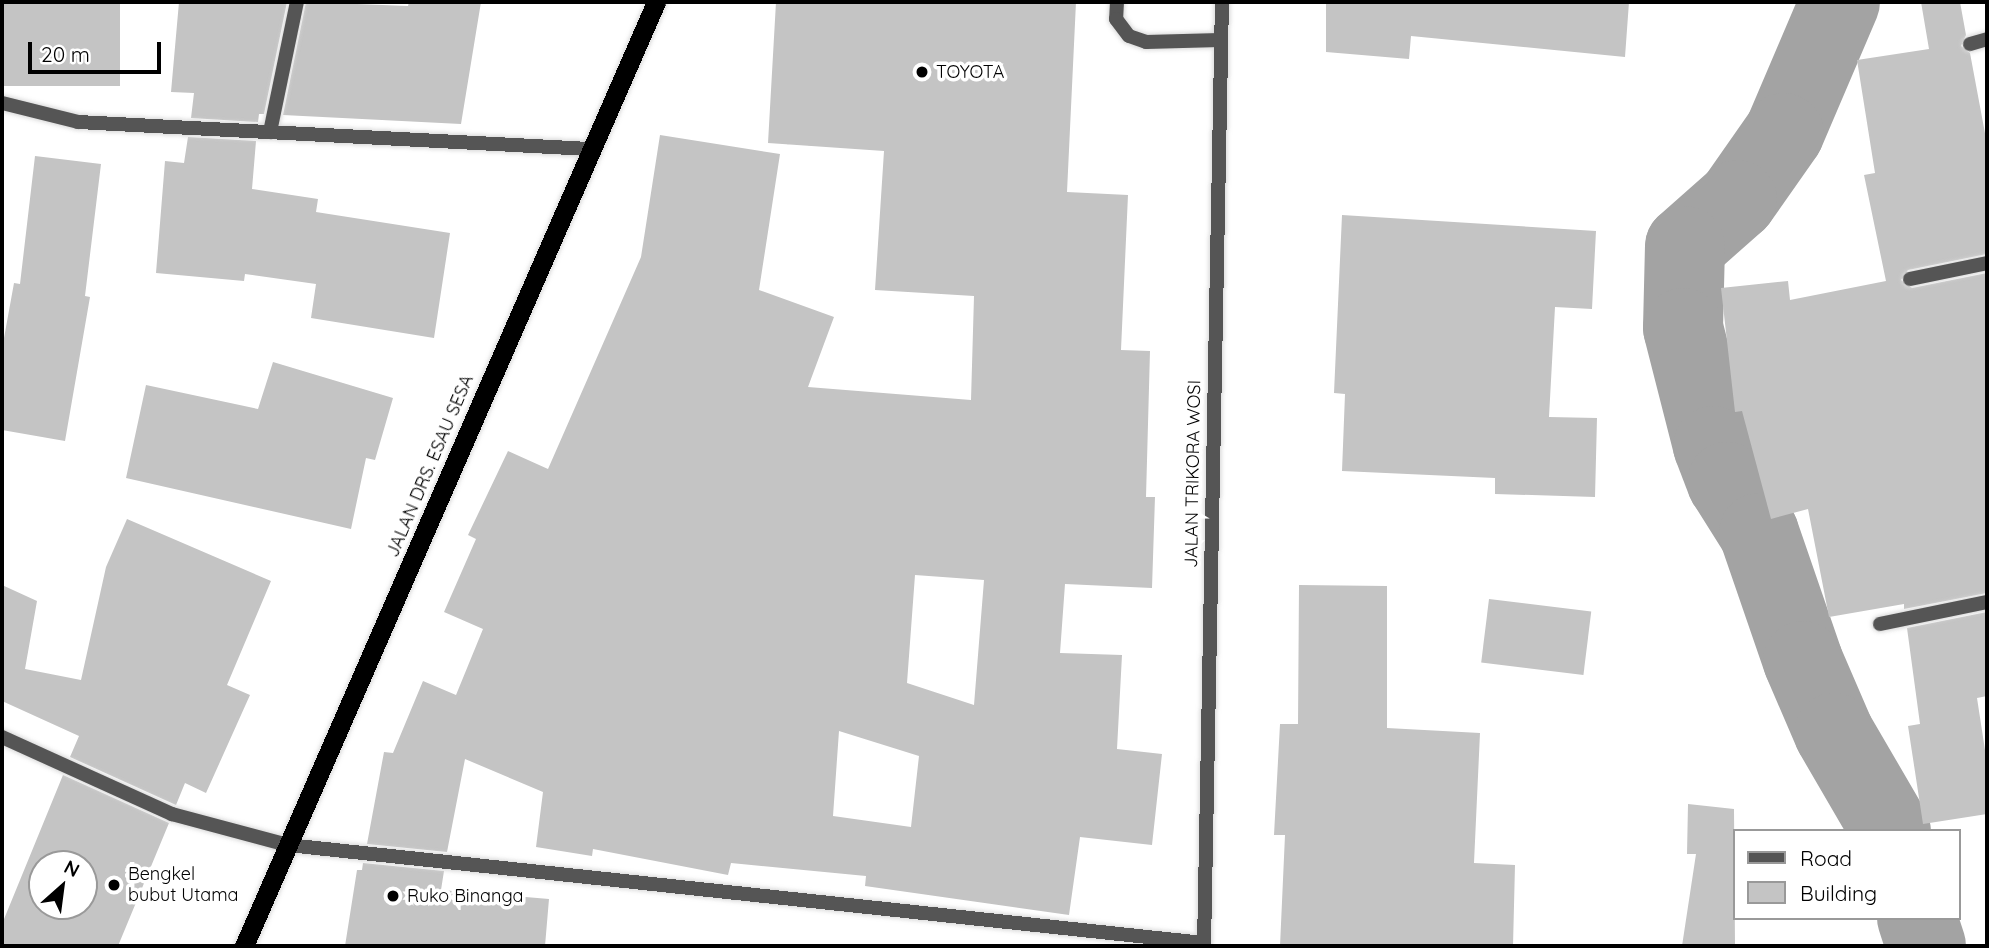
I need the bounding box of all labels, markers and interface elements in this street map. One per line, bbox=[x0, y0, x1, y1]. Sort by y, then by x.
scale bar bbox=[32, 28, 164, 72]
text: 20 m bbox=[41, 41, 90, 67]
place label: TOYOTA bbox=[936, 61, 1004, 83]
marker: TOYOTA bbox=[914, 64, 930, 80]
street label: JALAN DRS. ESAU SESA bbox=[382, 372, 478, 560]
street label: JALAN TRIKORA WOSI bbox=[1181, 380, 1205, 568]
legend bbox=[1734, 829, 1961, 920]
text: Road bbox=[1800, 845, 1852, 871]
north arrow bbox=[28, 850, 98, 920]
text: N bbox=[60, 854, 84, 882]
place label: Bengkel bubut Utama bbox=[128, 864, 238, 906]
marker: Bengkel bubut Utama bbox=[106, 877, 122, 893]
text: Building bbox=[1800, 880, 1877, 906]
place label: Ruko Binanga bbox=[407, 885, 523, 907]
marker: Ruko Binanga bbox=[385, 888, 401, 904]

